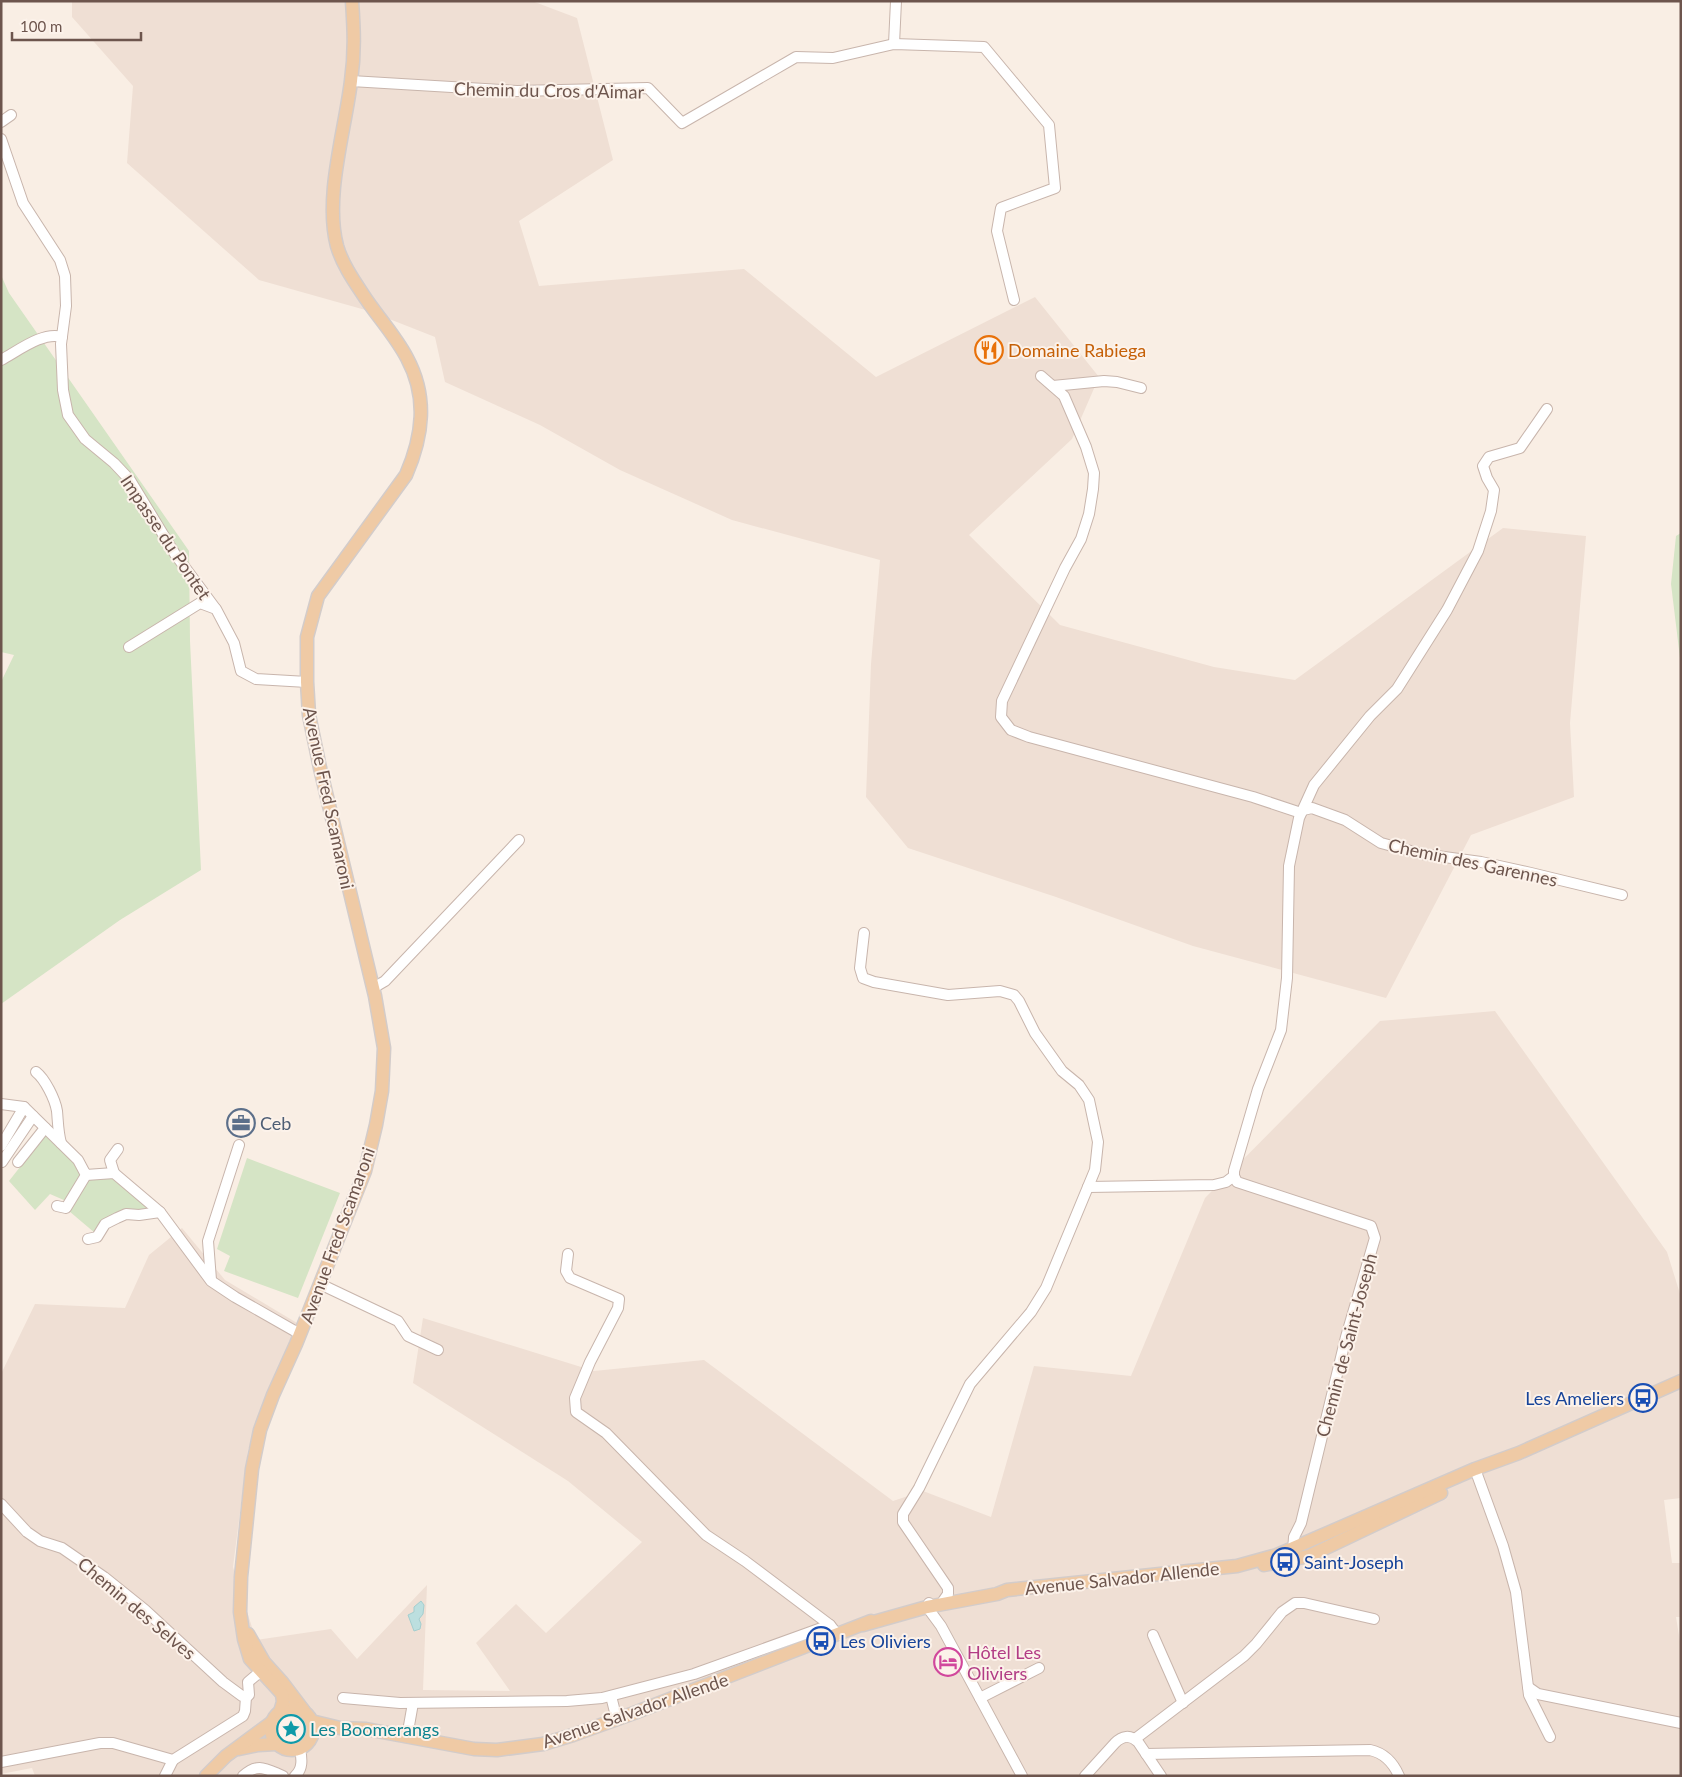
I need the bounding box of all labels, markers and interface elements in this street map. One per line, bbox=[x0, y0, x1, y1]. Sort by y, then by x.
scale bar bbox=[12, 10, 141, 42]
text: 100 m bbox=[20, 17, 62, 35]
street label: Chemin du Cros d'Aimar bbox=[454, 77, 645, 103]
restaurant icon: Domaine Rabiega bbox=[974, 335, 1004, 365]
place label: Domaine Rabiega bbox=[1008, 339, 1146, 361]
street label: Impasse du Pontet bbox=[116, 470, 216, 604]
street label: Avenue Fred Scamaroni bbox=[299, 705, 359, 891]
street label: Chemin des Garennes bbox=[1386, 833, 1560, 891]
office icon: Ceb bbox=[226, 1108, 256, 1138]
place label: Ceb bbox=[260, 1112, 291, 1134]
street label: Avenue Fred Scamaroni bbox=[295, 1144, 379, 1326]
street label: Chemin de Saint-Joseph bbox=[1311, 1251, 1381, 1439]
bus stop icon: Les Ameliers bbox=[1628, 1383, 1658, 1413]
place label: Les Ameliers bbox=[1525, 1387, 1624, 1409]
bus stop icon: Saint-Joseph bbox=[1270, 1547, 1300, 1577]
place label: Saint-Joseph bbox=[1304, 1551, 1404, 1573]
street label: Chemin des Selves bbox=[74, 1552, 201, 1664]
street label: Avenue Salvador Allende bbox=[1024, 1557, 1220, 1599]
bus stop icon: Les Oliviers bbox=[806, 1626, 836, 1656]
place label: Les Oliviers bbox=[840, 1630, 931, 1652]
place label: Hôtel Les Oliviers bbox=[967, 1641, 1041, 1684]
hotel icon: Hôtel Les Oliviers bbox=[933, 1647, 963, 1677]
street label: Avenue Salvador Allende bbox=[539, 1668, 731, 1752]
place icon: Les Boomerangs bbox=[276, 1714, 306, 1744]
place label: Les Boomerangs bbox=[310, 1718, 439, 1740]

